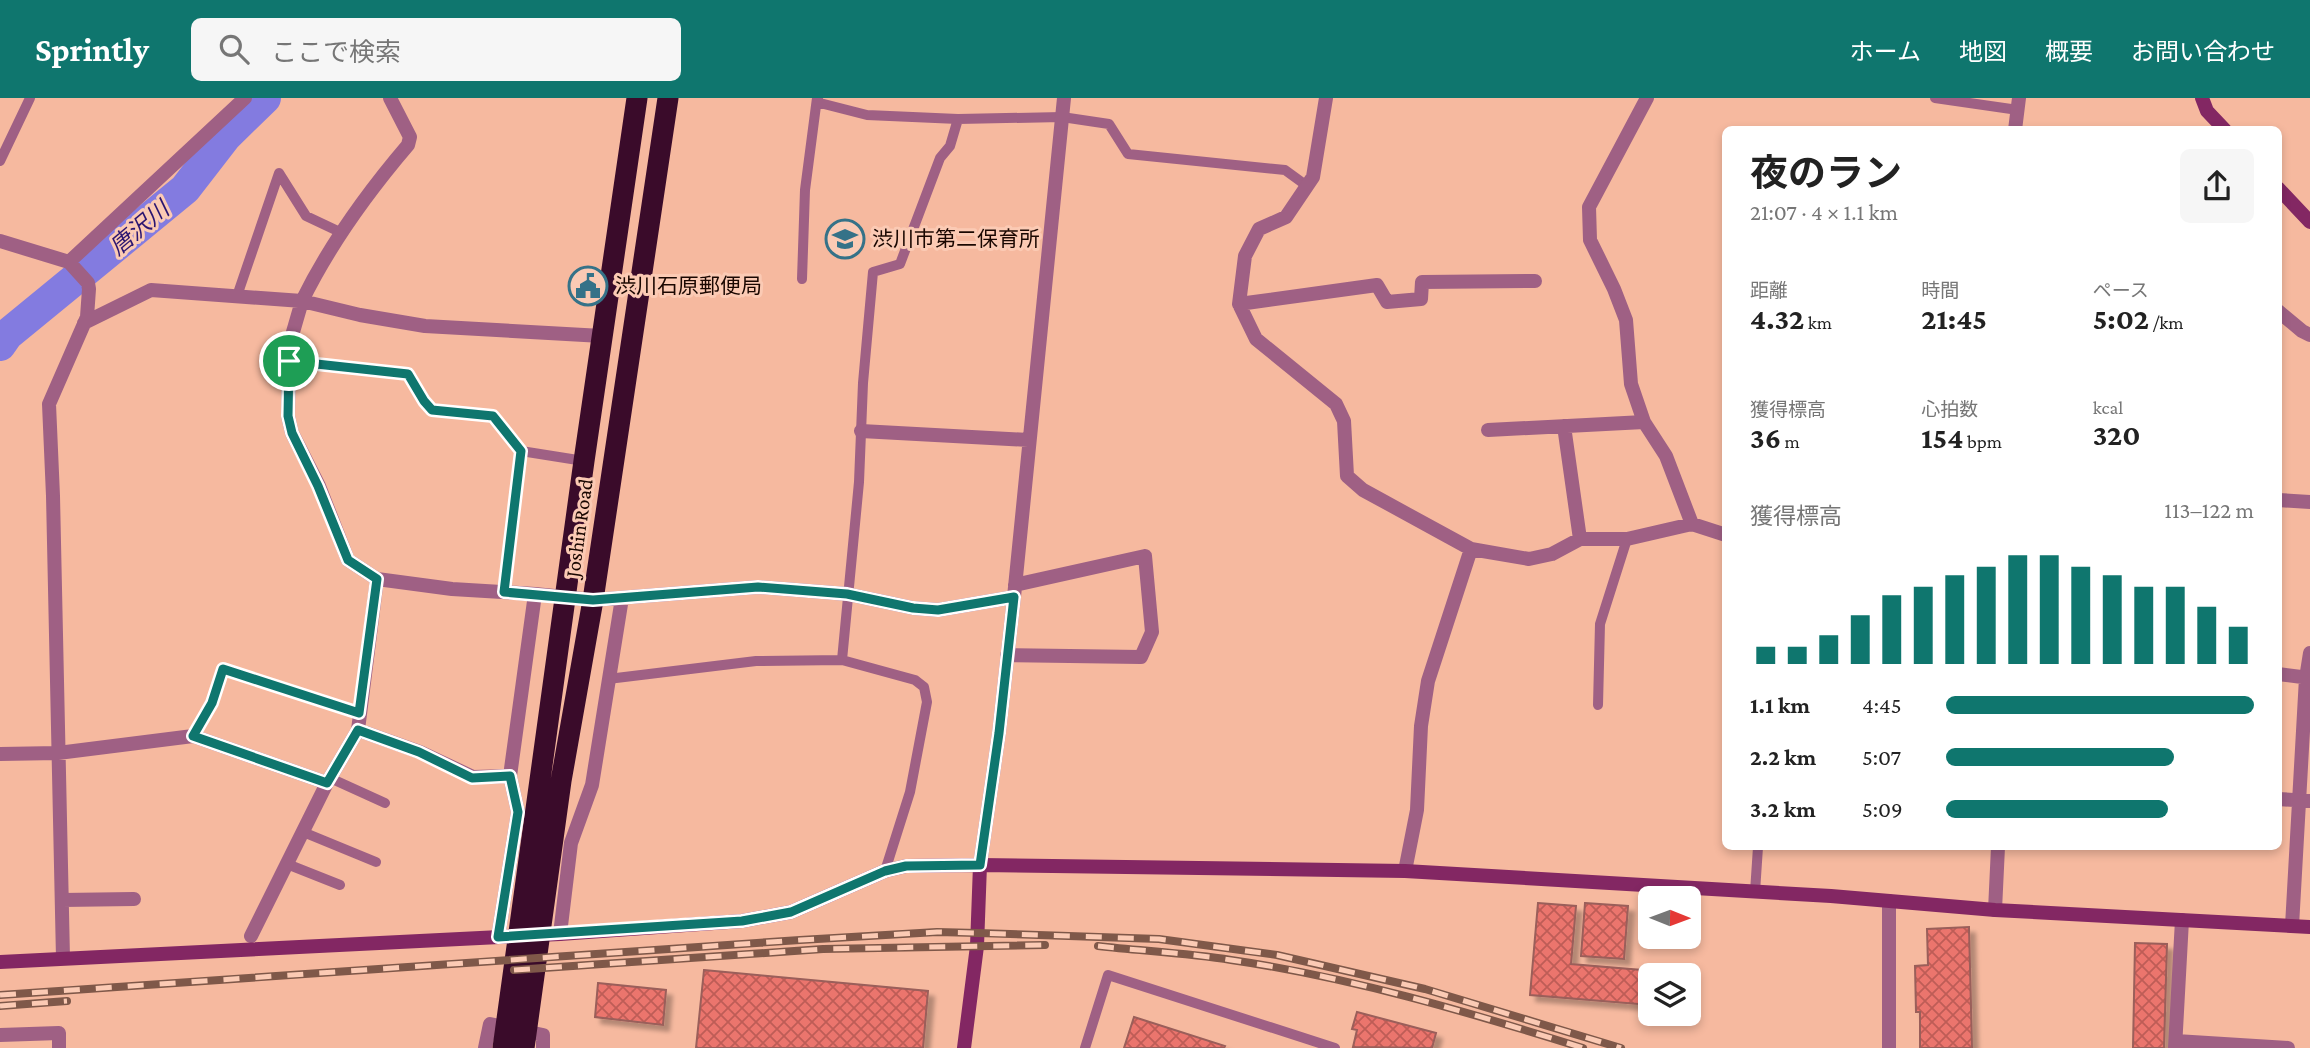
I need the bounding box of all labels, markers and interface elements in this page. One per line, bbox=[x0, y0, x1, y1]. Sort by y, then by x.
search box bbox=[191, 18, 681, 81]
icon: search bbox=[215, 30, 253, 68]
text: Sprintly bbox=[35, 31, 149, 68]
text: ここで検索 bbox=[271, 38, 401, 67]
text: ホーム bbox=[1850, 38, 1921, 65]
text: 地図 bbox=[1959, 38, 2007, 65]
text: 概要 bbox=[2045, 38, 2093, 65]
text: お問い合わせ bbox=[2131, 38, 2275, 65]
button: share bbox=[2180, 149, 2254, 223]
text: 夜のラン bbox=[1750, 152, 1902, 194]
water label: 唐沢川 bbox=[104, 194, 176, 260]
text: 21:07 · 4 × 1.1 km bbox=[1750, 199, 1898, 225]
school or university icon: 渋川市第二保育所 bbox=[824, 218, 866, 260]
place label: 渋川市第二保育所 bbox=[872, 227, 1040, 251]
public building icon: 渋川石原郵便局 bbox=[567, 265, 609, 307]
place label: 渋川石原郵便局 bbox=[615, 274, 762, 298]
text: 距離 bbox=[1750, 280, 1788, 301]
text: 時間 bbox=[1921, 280, 1959, 301]
text: ペース bbox=[2093, 280, 2149, 301]
text: 4.32 bbox=[1750, 302, 1804, 335]
text: 21:45 bbox=[1921, 302, 1987, 335]
text: 5:02 bbox=[2093, 302, 2149, 335]
text: km bbox=[1804, 312, 1832, 333]
text: /km bbox=[2149, 312, 2184, 333]
pin bbox=[259, 331, 319, 391]
icon: arrive bbox=[270, 342, 308, 380]
text: kcal bbox=[2093, 397, 2123, 418]
text: 獲得標高 bbox=[1750, 399, 1826, 420]
text: 心拍数 bbox=[1921, 399, 1978, 420]
text: 320 bbox=[2093, 418, 2141, 451]
text: 36 bbox=[1750, 421, 1781, 454]
text: 154 bbox=[1921, 421, 1963, 454]
text: m bbox=[1781, 431, 1800, 452]
text: bpm bbox=[1963, 431, 2002, 452]
street label: Joshin Road bbox=[560, 477, 598, 581]
text: 113–122 m bbox=[2164, 497, 2254, 523]
text: 獲得標高 bbox=[1750, 503, 1842, 529]
text: 1.1 km bbox=[1750, 692, 1810, 718]
text: 4:45 bbox=[1862, 692, 1902, 718]
text: 2.2 km bbox=[1750, 744, 1816, 770]
text: 5:07 bbox=[1862, 744, 1901, 770]
text: 3.2 km bbox=[1750, 796, 1816, 822]
text: 5:09 bbox=[1862, 796, 1903, 822]
north arrow bbox=[1638, 886, 1701, 948]
map controls bbox=[1638, 886, 1701, 1026]
button: layers bbox=[1638, 963, 1701, 1026]

